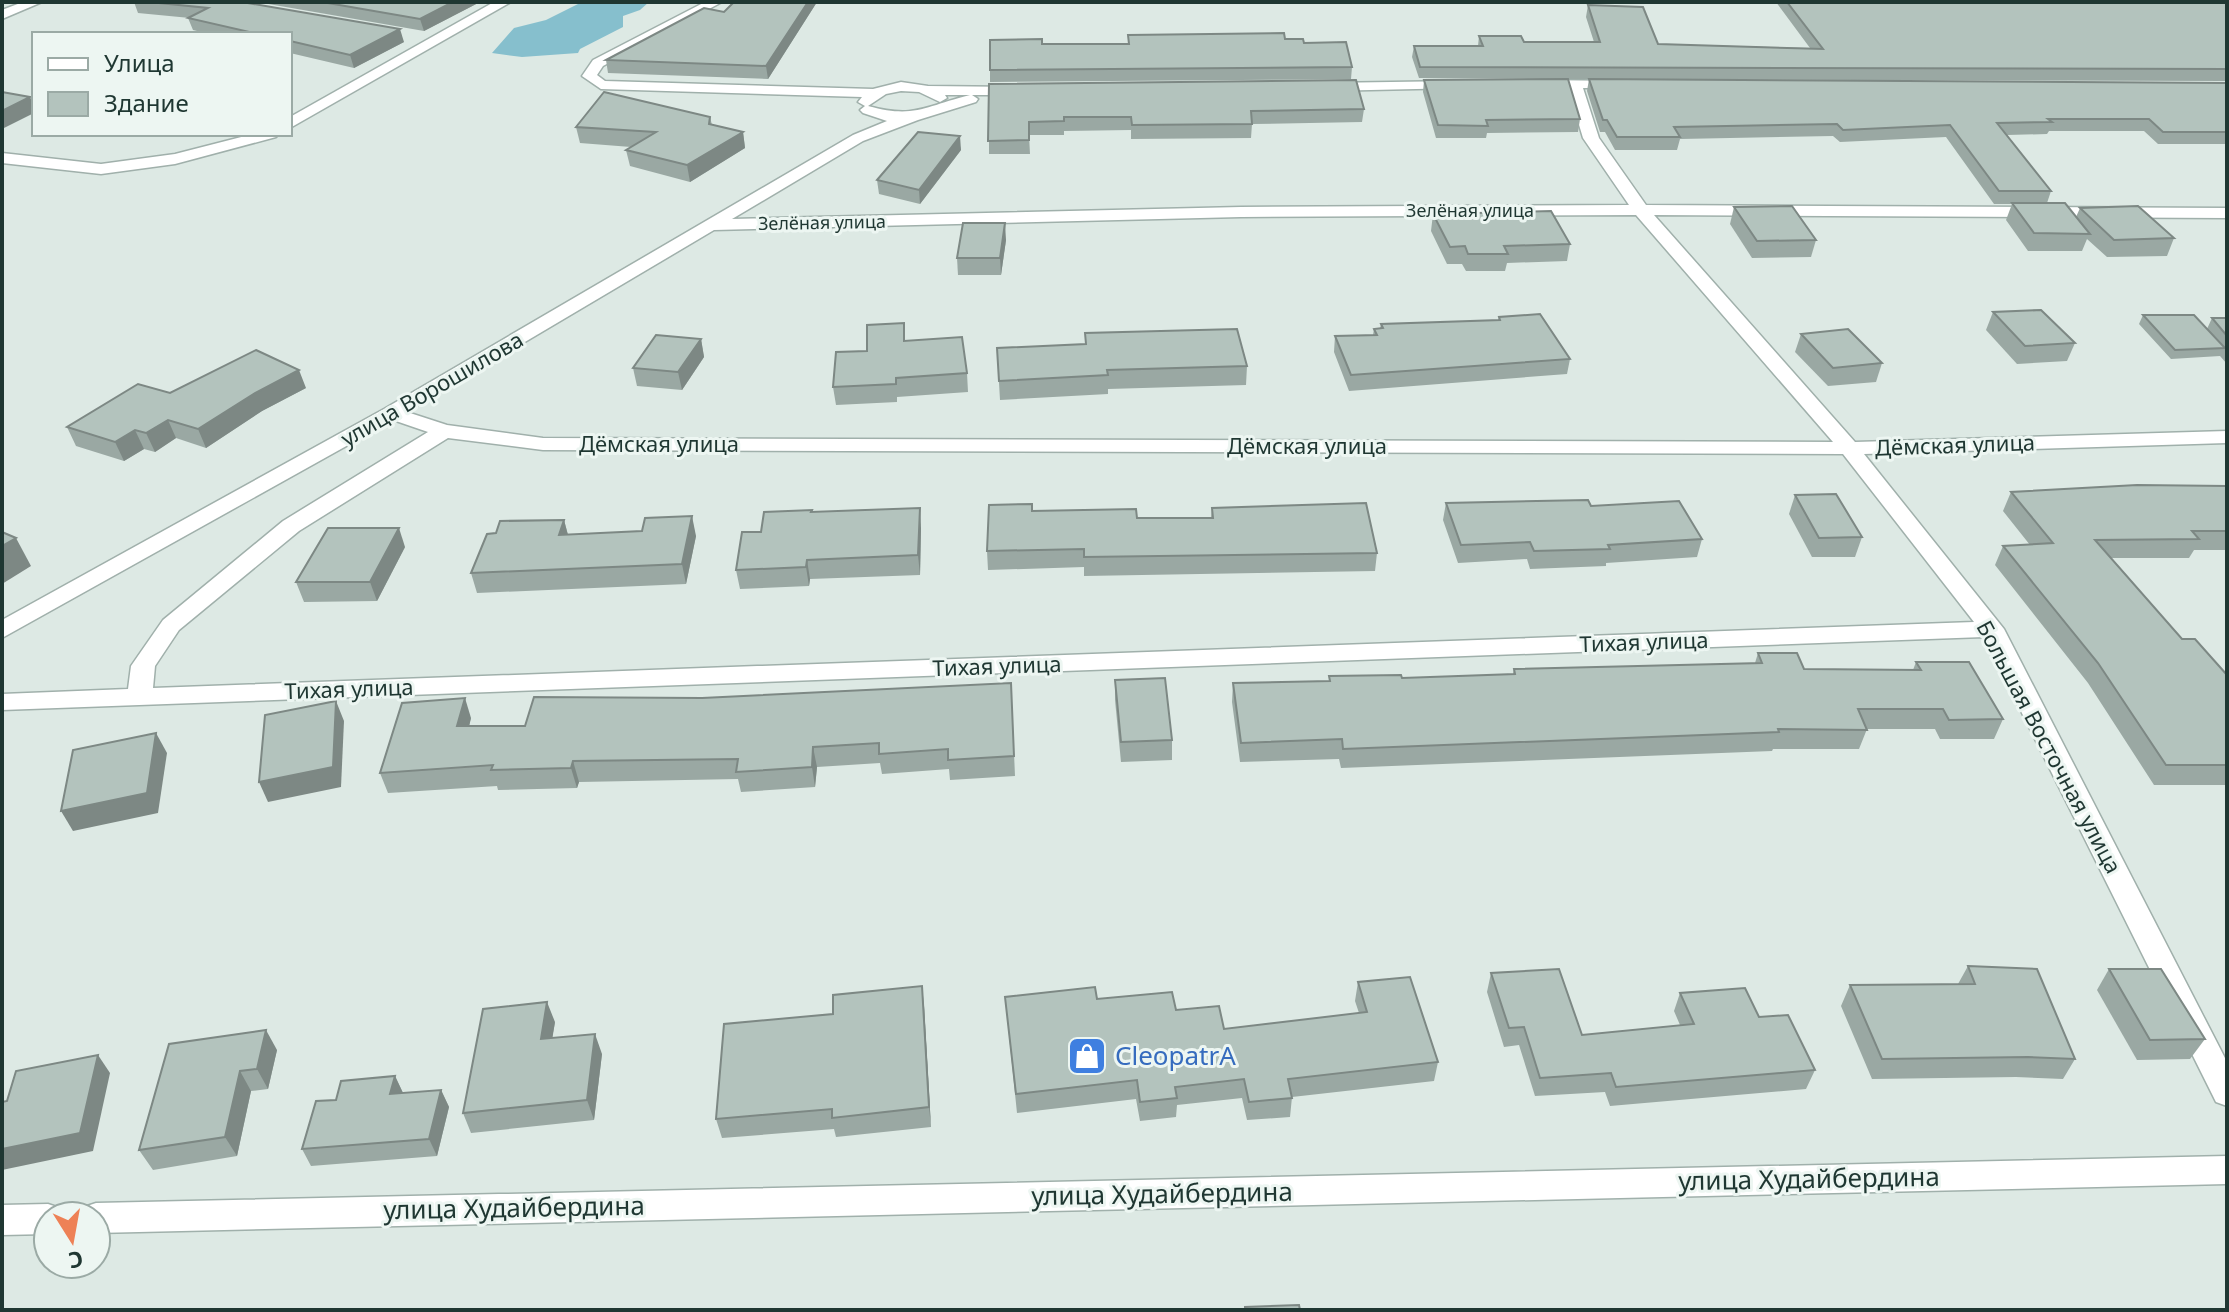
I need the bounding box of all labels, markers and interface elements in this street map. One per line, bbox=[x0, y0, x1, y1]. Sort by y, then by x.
legend bbox=[32, 32, 292, 136]
text: Улица bbox=[104, 46, 175, 79]
text: Здание bbox=[104, 86, 189, 119]
street label: Зелёная улица bbox=[1406, 198, 1534, 222]
street label: Зелёная улица bbox=[758, 209, 886, 235]
street label: улица Ворошилова bbox=[335, 324, 528, 453]
street label: Дёмская улица bbox=[1874, 426, 2036, 462]
street label: Дёмская улица bbox=[579, 428, 739, 458]
street label: Дёмская улица bbox=[1227, 430, 1387, 460]
street label: Большая Восточная улица bbox=[1970, 615, 2129, 878]
street label: Тихая улица bbox=[1579, 624, 1709, 658]
street label: Тихая улица bbox=[932, 648, 1062, 682]
street label: Тихая улица bbox=[284, 671, 414, 705]
shop icon: CleopatrA bbox=[1066, 1035, 1108, 1077]
place label: CleopatrA bbox=[1115, 1037, 1236, 1073]
street label: улица Худайбердина bbox=[1678, 1158, 1940, 1198]
street label: улица Худайбердина bbox=[1031, 1173, 1293, 1213]
street label: улица Худайбердина bbox=[383, 1187, 645, 1227]
north arrow bbox=[32, 1200, 112, 1280]
text: С bbox=[66, 1245, 86, 1277]

